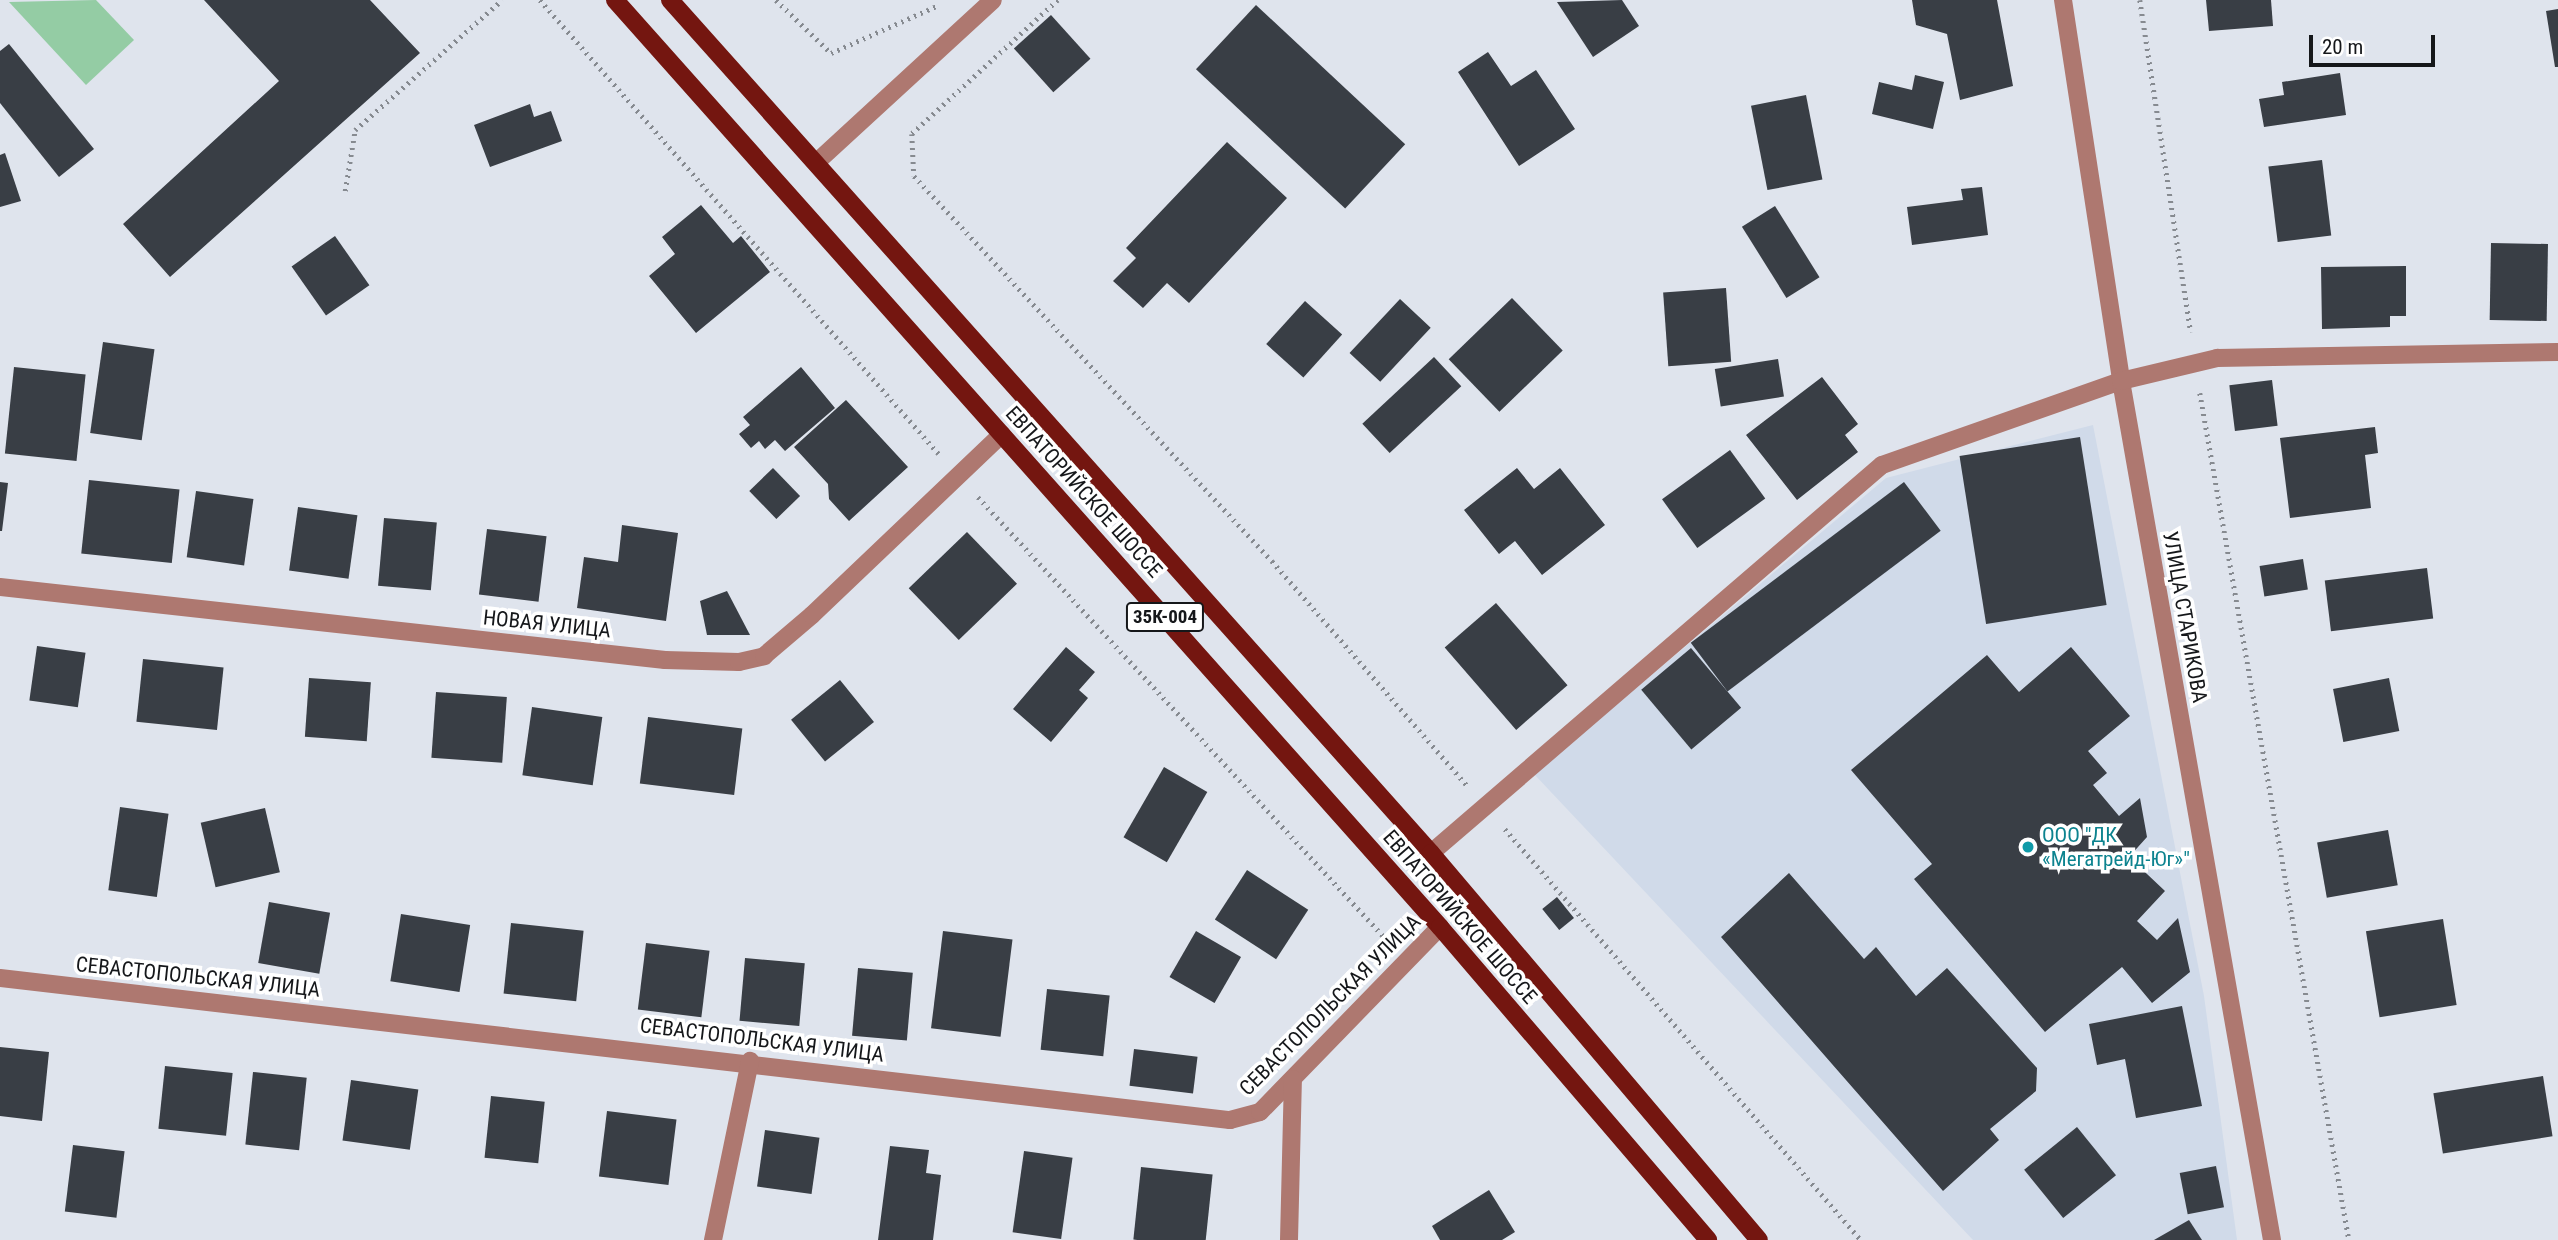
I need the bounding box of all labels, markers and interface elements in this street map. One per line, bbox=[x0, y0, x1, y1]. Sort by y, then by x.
scale bar bbox=[2313, 21, 2439, 65]
text: 20 m bbox=[2322, 35, 2363, 59]
street label: ЕВПАТОРИЙСКОЕ ШОССЕ bbox=[1000, 401, 1168, 583]
street label: УЛИЦА СТАРИКОВА bbox=[2158, 529, 2212, 705]
road number: 35К-004 bbox=[1125, 602, 1205, 632]
street label: НОВАЯ УЛИЦА bbox=[482, 605, 612, 643]
place label: ООО "ДК «Мегатрейд-Юг»" bbox=[2042, 822, 2190, 872]
street label: ЕВПАТОРИЙСКОЕ ШОССЕ bbox=[1378, 825, 1542, 1009]
marker: ООО "ДК «Мегатрейд-Юг»" bbox=[2020, 839, 2036, 855]
street label: СЕВАСТОПОЛЬСКАЯ УЛИЦА bbox=[1234, 909, 1426, 1101]
street label: СЕВАСТОПОЛЬСКАЯ УЛИЦА bbox=[75, 952, 321, 1002]
street label: СЕВАСТОПОЛЬСКАЯ УЛИЦА bbox=[639, 1013, 885, 1067]

